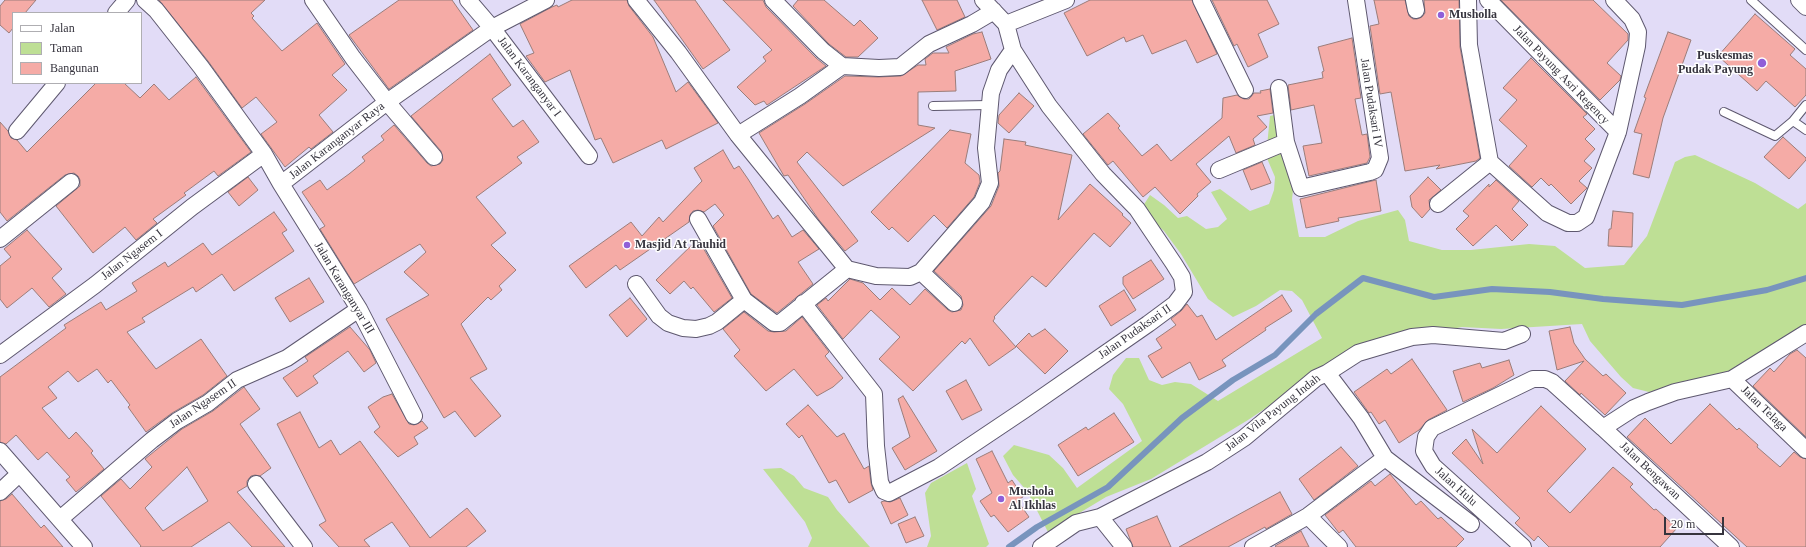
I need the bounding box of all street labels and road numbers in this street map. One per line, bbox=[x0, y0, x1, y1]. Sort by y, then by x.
street label: Jalan Payung Asri Regency bbox=[1510, 22, 1612, 128]
street label: Jalan Karanganyar I bbox=[494, 34, 564, 120]
street label: Jalan Pudaksari IV bbox=[1357, 57, 1385, 149]
street label: Jalan Karanganyar Raya bbox=[286, 99, 388, 183]
street label: Jalan Ngasem I bbox=[98, 227, 166, 283]
street label: Jalan Karanganyar III bbox=[311, 239, 377, 337]
street label: Jalan Pudaksari II bbox=[1096, 301, 1174, 363]
street label: Jalan Vila Payung Indah bbox=[1223, 371, 1323, 455]
street label: Jalan Ngasem II bbox=[167, 376, 239, 432]
street label: Jalan Telaga bbox=[1738, 383, 1790, 435]
street label: Jalan Bengawan bbox=[1616, 439, 1684, 503]
street label: Jalan Hulu bbox=[1432, 464, 1480, 510]

